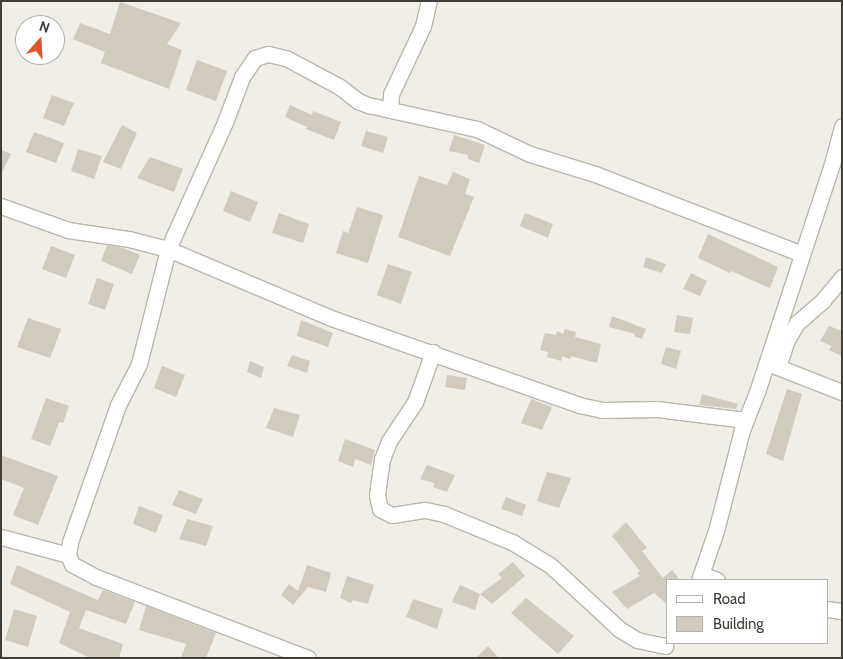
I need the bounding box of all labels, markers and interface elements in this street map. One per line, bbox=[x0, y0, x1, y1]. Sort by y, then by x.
north arrow bbox=[15, 15, 65, 65]
text: N bbox=[37, 17, 52, 37]
legend bbox=[666, 579, 828, 644]
text: Road bbox=[713, 590, 746, 608]
text: Building bbox=[713, 615, 764, 633]

